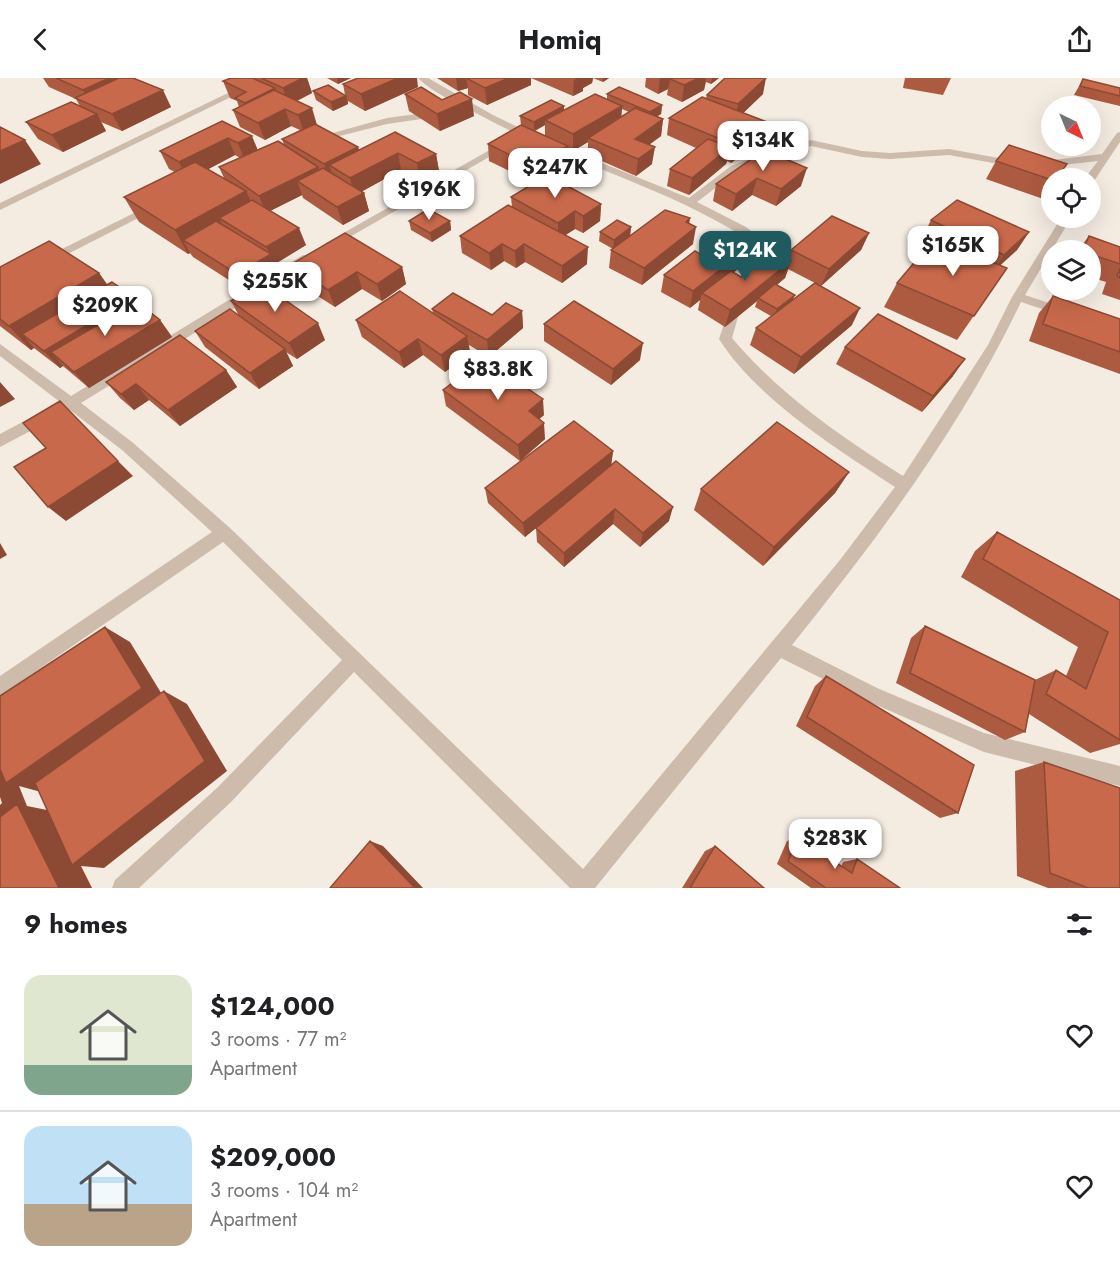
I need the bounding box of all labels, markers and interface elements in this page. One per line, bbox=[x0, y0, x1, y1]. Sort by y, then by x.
text: Homiq bbox=[518, 20, 602, 59]
icon: back bbox=[24, 23, 57, 56]
icon: share bbox=[1063, 23, 1096, 56]
north arrow bbox=[1041, 96, 1101, 156]
map controls bbox=[1041, 96, 1101, 300]
pin: $134K bbox=[721, 121, 805, 172]
text: $134K bbox=[732, 126, 794, 155]
pin: $247K bbox=[513, 148, 597, 199]
text: $247K bbox=[522, 153, 588, 182]
button: locate bbox=[1041, 168, 1101, 228]
pin: $196K bbox=[387, 170, 471, 221]
text: $196K bbox=[397, 175, 461, 204]
pin: $165K bbox=[911, 226, 995, 277]
pin: $124K bbox=[703, 231, 787, 282]
text: $165K bbox=[922, 231, 984, 260]
text: $124K bbox=[713, 236, 777, 265]
button: layers bbox=[1041, 240, 1101, 300]
pin: $255K bbox=[233, 262, 317, 313]
text: $255K bbox=[242, 267, 308, 296]
pin: $209K bbox=[63, 286, 147, 337]
text: $209K bbox=[72, 291, 138, 320]
pin: $83.8K bbox=[449, 350, 547, 401]
text: $83.8K bbox=[463, 355, 533, 384]
pin: $283K bbox=[793, 819, 877, 870]
text: $283K bbox=[803, 824, 867, 853]
text: 9 homes bbox=[24, 905, 127, 943]
icon: filters bbox=[1063, 908, 1096, 941]
text: $124,000 bbox=[210, 987, 335, 1025]
icon: home bbox=[72, 999, 144, 1071]
icon: heart bbox=[1063, 1019, 1096, 1052]
text: 3 rooms · 77 m² bbox=[210, 1025, 347, 1054]
text: Apartment bbox=[210, 1054, 297, 1083]
text: $209,000 bbox=[210, 1138, 336, 1176]
icon: home bbox=[72, 1150, 144, 1222]
icon: heart bbox=[1063, 1170, 1096, 1203]
text: 3 rooms · 104 m² bbox=[210, 1176, 358, 1205]
text: Apartment bbox=[210, 1205, 297, 1234]

